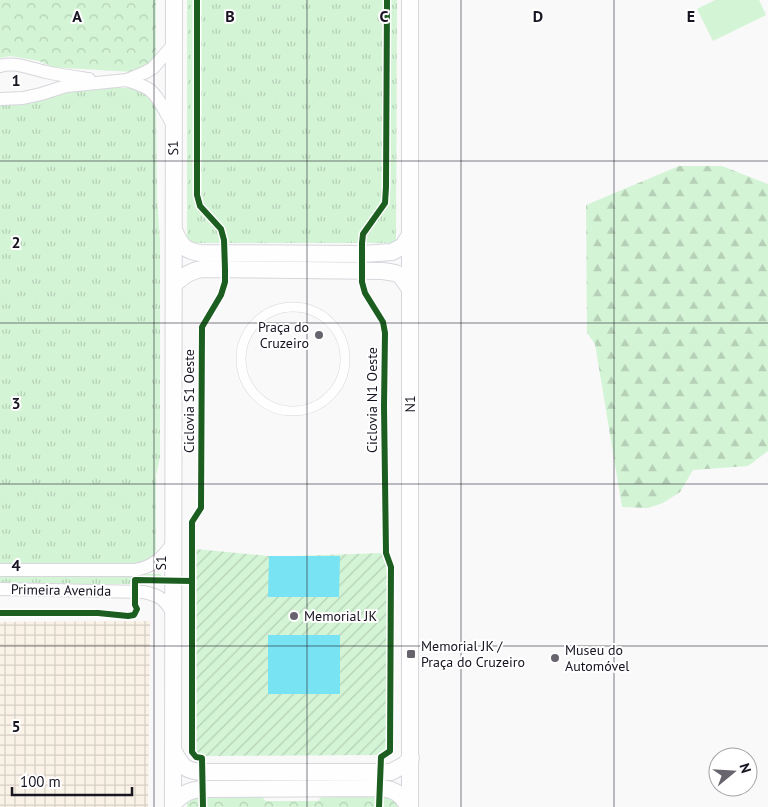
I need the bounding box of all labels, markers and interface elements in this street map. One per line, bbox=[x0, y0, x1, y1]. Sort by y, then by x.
text: A bbox=[72, 6, 82, 26]
text: B bbox=[225, 6, 235, 26]
text: C bbox=[380, 6, 389, 26]
text: D bbox=[533, 6, 543, 26]
text: E bbox=[687, 6, 695, 26]
text: 1 bbox=[11, 70, 21, 90]
street label: S1 bbox=[164, 140, 182, 156]
text: 2 bbox=[11, 232, 21, 252]
place label: Praça do Cruzeiro bbox=[258, 318, 309, 352]
marker: Praça do Cruzeiro bbox=[313, 329, 325, 341]
street label: Ciclovia N1 Oeste bbox=[363, 347, 381, 453]
street label: Ciclovia S1 Oeste bbox=[180, 349, 198, 453]
text: 3 bbox=[11, 393, 21, 413]
street label: N1 bbox=[401, 395, 419, 413]
text: 4 bbox=[11, 555, 21, 575]
street label: S1 bbox=[152, 555, 170, 571]
street label: Primeira Avenida bbox=[11, 580, 111, 600]
place label: Memorial JK bbox=[304, 607, 377, 625]
marker: Memorial JK bbox=[288, 610, 300, 622]
place label: Memorial JK / Praça do Cruzeiro bbox=[421, 637, 525, 671]
place label: Museu do Automóvel bbox=[565, 641, 629, 675]
marker: Memorial JK / Praça do Cruzeiro bbox=[405, 648, 417, 660]
marker: Museu do Automóvel bbox=[549, 652, 561, 664]
text: 5 bbox=[11, 716, 21, 736]
north arrow bbox=[708, 747, 758, 797]
text: N bbox=[735, 761, 755, 775]
scale bar bbox=[12, 764, 132, 796]
text: 100 m bbox=[20, 772, 61, 791]

